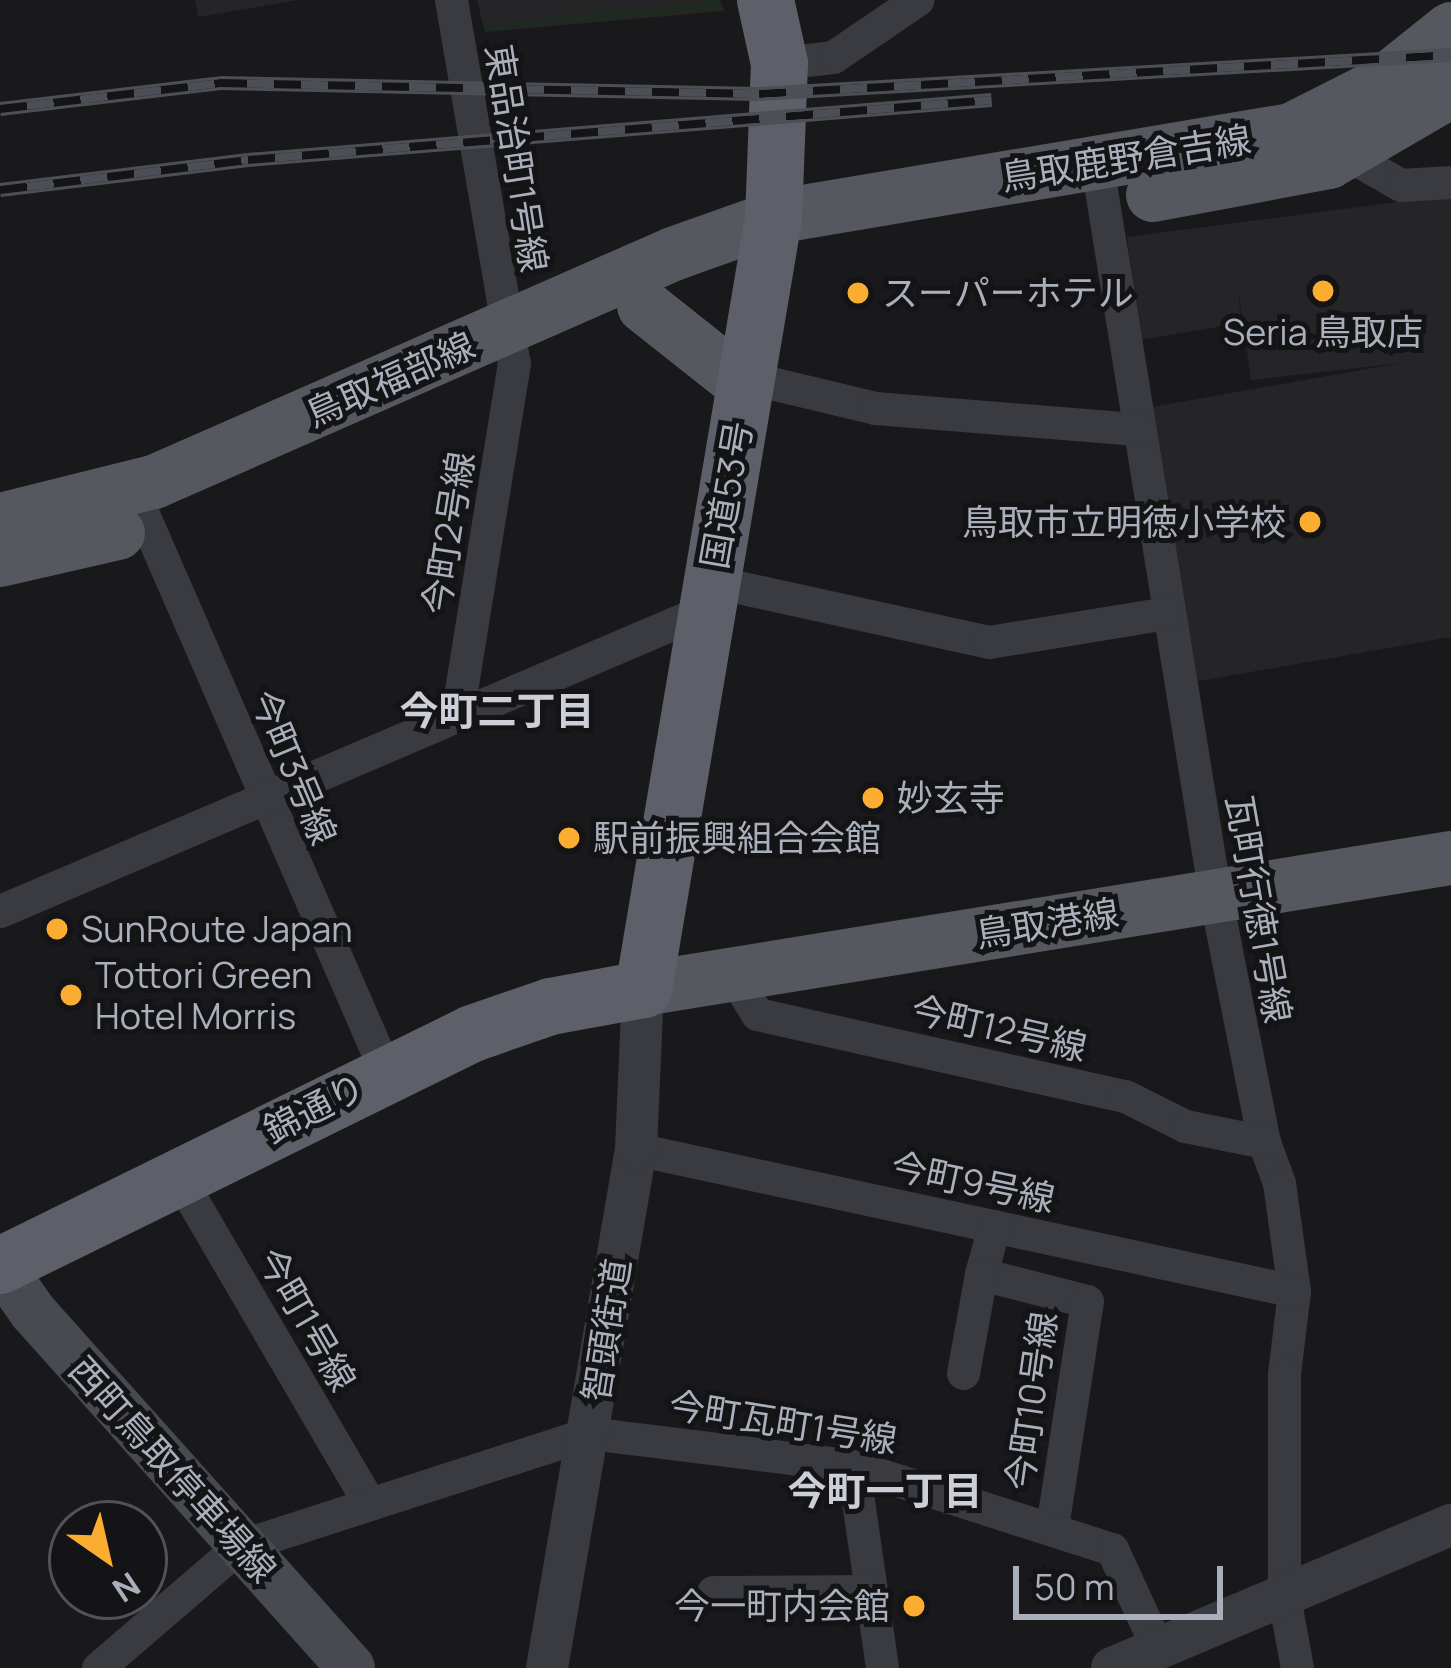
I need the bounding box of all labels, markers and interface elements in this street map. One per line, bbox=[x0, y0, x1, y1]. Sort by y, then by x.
street label: 東品治町1号線 bbox=[478, 41, 556, 275]
street label: 鳥取鹿野倉吉線 bbox=[998, 117, 1254, 199]
place label: スーパーホテル bbox=[882, 271, 1134, 315]
marker: Seria 鳥取店 bbox=[1310, 278, 1336, 304]
marker: スーパーホテル bbox=[845, 280, 871, 306]
place label: Seria 鳥取店 bbox=[1223, 310, 1423, 354]
street label: 鳥取福部線 bbox=[299, 323, 481, 435]
street label: 国道53号 bbox=[692, 418, 760, 572]
street label: 今町2号線 bbox=[414, 448, 482, 618]
place label: 鳥取市立明徳小学校 bbox=[962, 500, 1286, 544]
marker: 鳥取市立明徳小学校 bbox=[1297, 509, 1323, 535]
street label: 今町3号線 bbox=[242, 683, 346, 851]
district label: 今町二丁目 bbox=[400, 687, 594, 733]
place label: 妙玄寺 bbox=[897, 776, 1005, 820]
marker: 妙玄寺 bbox=[860, 785, 886, 811]
street label: 瓦町行徳1号線 bbox=[1218, 792, 1300, 1026]
place label: 駅前振興組合会館 bbox=[593, 816, 881, 860]
marker: 駅前振興組合会館 bbox=[556, 825, 582, 851]
street label: 鳥取港線 bbox=[973, 890, 1121, 956]
place label: SunRoute Japan bbox=[81, 907, 353, 951]
marker: SunRoute Japan bbox=[44, 916, 70, 942]
place label: Tottori Green Hotel Morris bbox=[95, 952, 312, 1037]
marker: Tottori Green Hotel Morris bbox=[58, 982, 84, 1008]
street label: 今町12号線 bbox=[907, 987, 1091, 1069]
street label: 錦通り bbox=[256, 1064, 372, 1152]
street label: 今町9号線 bbox=[887, 1144, 1059, 1220]
street label: 今町1号線 bbox=[249, 1240, 365, 1398]
street label: 智頭街道 bbox=[573, 1256, 639, 1404]
street label: 今町10号線 bbox=[997, 1309, 1065, 1493]
street label: 西町鳥取停車場線 bbox=[61, 1348, 285, 1590]
street label: 今町瓦町1号線 bbox=[666, 1383, 900, 1461]
district label: 今町一丁目 bbox=[788, 1467, 982, 1513]
north arrow bbox=[48, 1500, 168, 1620]
scale bar bbox=[1019, 1542, 1229, 1616]
text: N bbox=[104, 1562, 149, 1613]
text: 50 m bbox=[1034, 1562, 1114, 1611]
place label: 今一町内会館 bbox=[674, 1584, 890, 1628]
marker: 今一町内会館 bbox=[901, 1593, 927, 1619]

